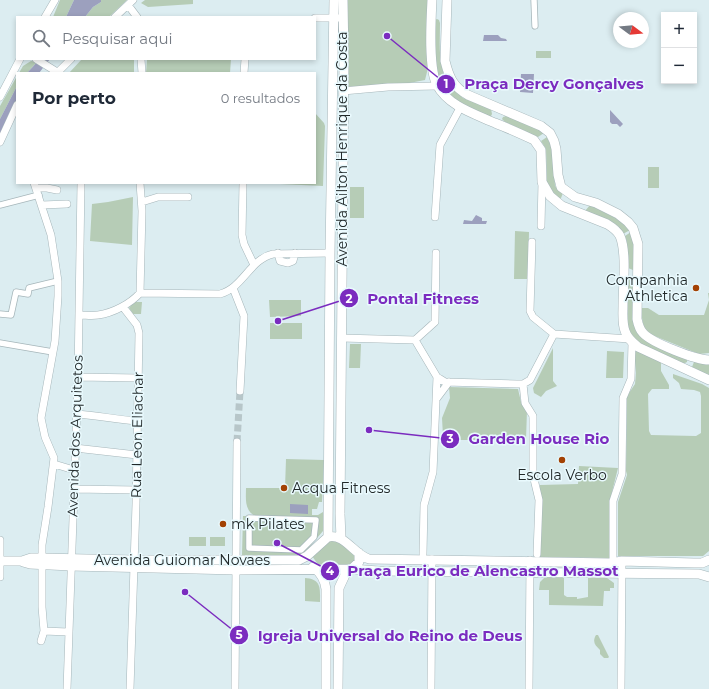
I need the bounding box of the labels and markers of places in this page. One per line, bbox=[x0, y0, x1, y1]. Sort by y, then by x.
callout: Praça Dercy Gonçalves bbox=[436, 71, 651, 98]
place label: Companhia Athletica bbox=[606, 271, 688, 305]
marker: Companhia Athletica bbox=[691, 283, 701, 293]
callout: Pontal Fitness bbox=[339, 285, 487, 312]
callout: Garden House Rio bbox=[440, 425, 617, 452]
marker: Escola Verbo bbox=[557, 455, 567, 465]
place label: Escola Verbo bbox=[517, 466, 607, 484]
place label: Acqua Fitness bbox=[292, 479, 390, 497]
marker: Acqua Fitness bbox=[279, 483, 289, 493]
place label: mk Pilates bbox=[231, 515, 305, 533]
marker: mk Pilates bbox=[218, 519, 228, 529]
callout: Praça Eurico de Alencastro Massot bbox=[320, 557, 627, 584]
callout: Igreja Universal do Reino de Deus bbox=[229, 622, 530, 649]

